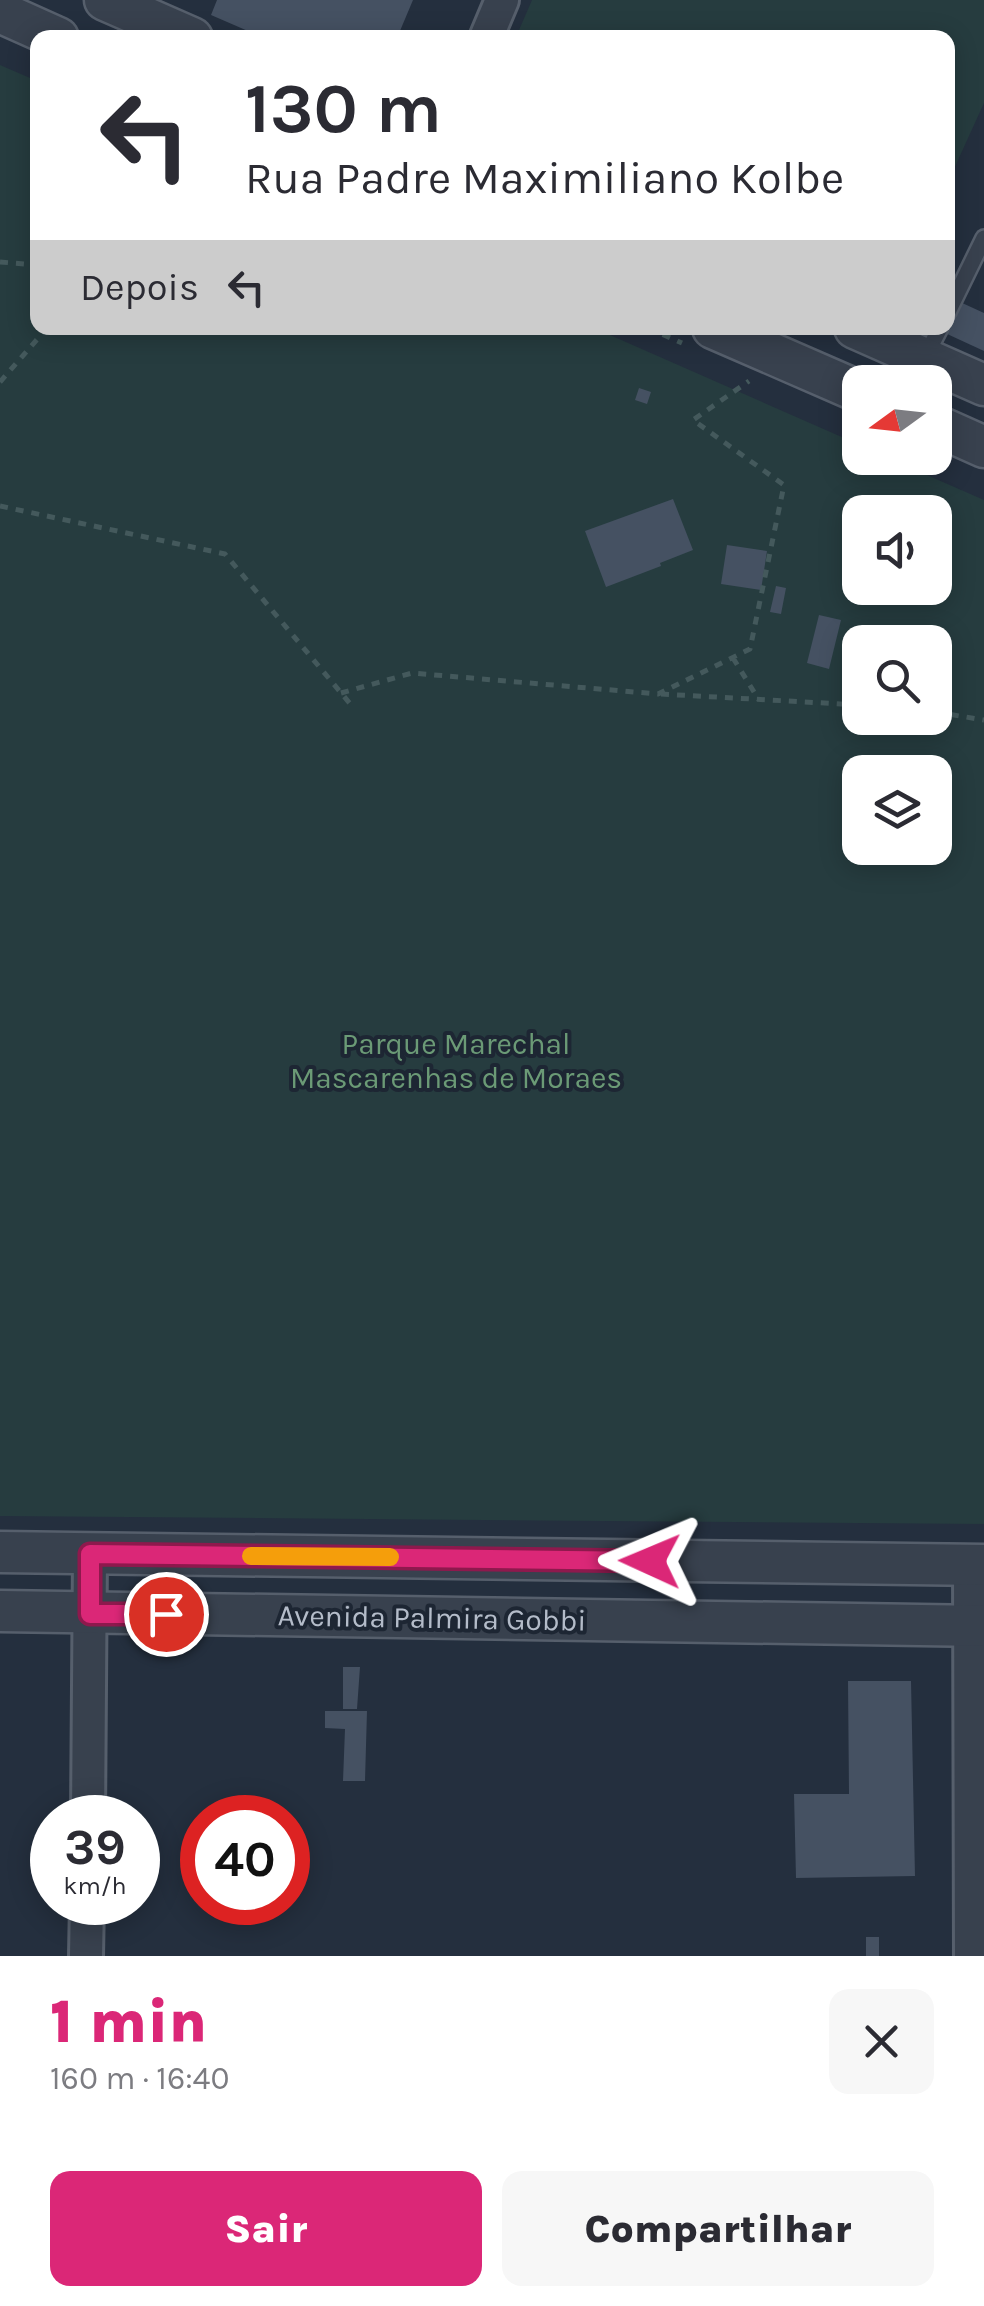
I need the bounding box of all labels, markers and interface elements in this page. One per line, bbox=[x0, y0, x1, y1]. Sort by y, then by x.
text: 130 m bbox=[245, 68, 442, 150]
icon: left bbox=[80, 70, 210, 200]
text: Rua Padre Maximiliano Kolbe bbox=[245, 152, 844, 204]
icon: left bbox=[219, 260, 274, 315]
text: Depois bbox=[80, 265, 199, 310]
north arrow bbox=[842, 365, 952, 475]
map controls bbox=[842, 365, 952, 865]
button: sound bbox=[842, 495, 952, 605]
button: search bbox=[842, 625, 952, 735]
button: layers bbox=[842, 755, 952, 865]
park label: Parque Marechal Mascarenhas de Moraes bbox=[290, 1026, 622, 1096]
position arrow bbox=[598, 1509, 702, 1613]
pin bbox=[124, 1572, 209, 1657]
icon: arrive bbox=[139, 1587, 194, 1642]
street label: Avenida Palmira Gobbi bbox=[277, 1597, 587, 1639]
speed limit sign: 40 bbox=[180, 1795, 310, 1925]
text: 39 bbox=[64, 1818, 126, 1877]
text: km/h bbox=[63, 1871, 127, 1900]
text: 1 min bbox=[50, 1987, 207, 2057]
button: close bbox=[829, 1989, 934, 2094]
text: 160 m · 16:40 bbox=[50, 2060, 229, 2097]
button: Sair bbox=[50, 2171, 482, 2286]
button: Compartilhar bbox=[502, 2171, 934, 2286]

